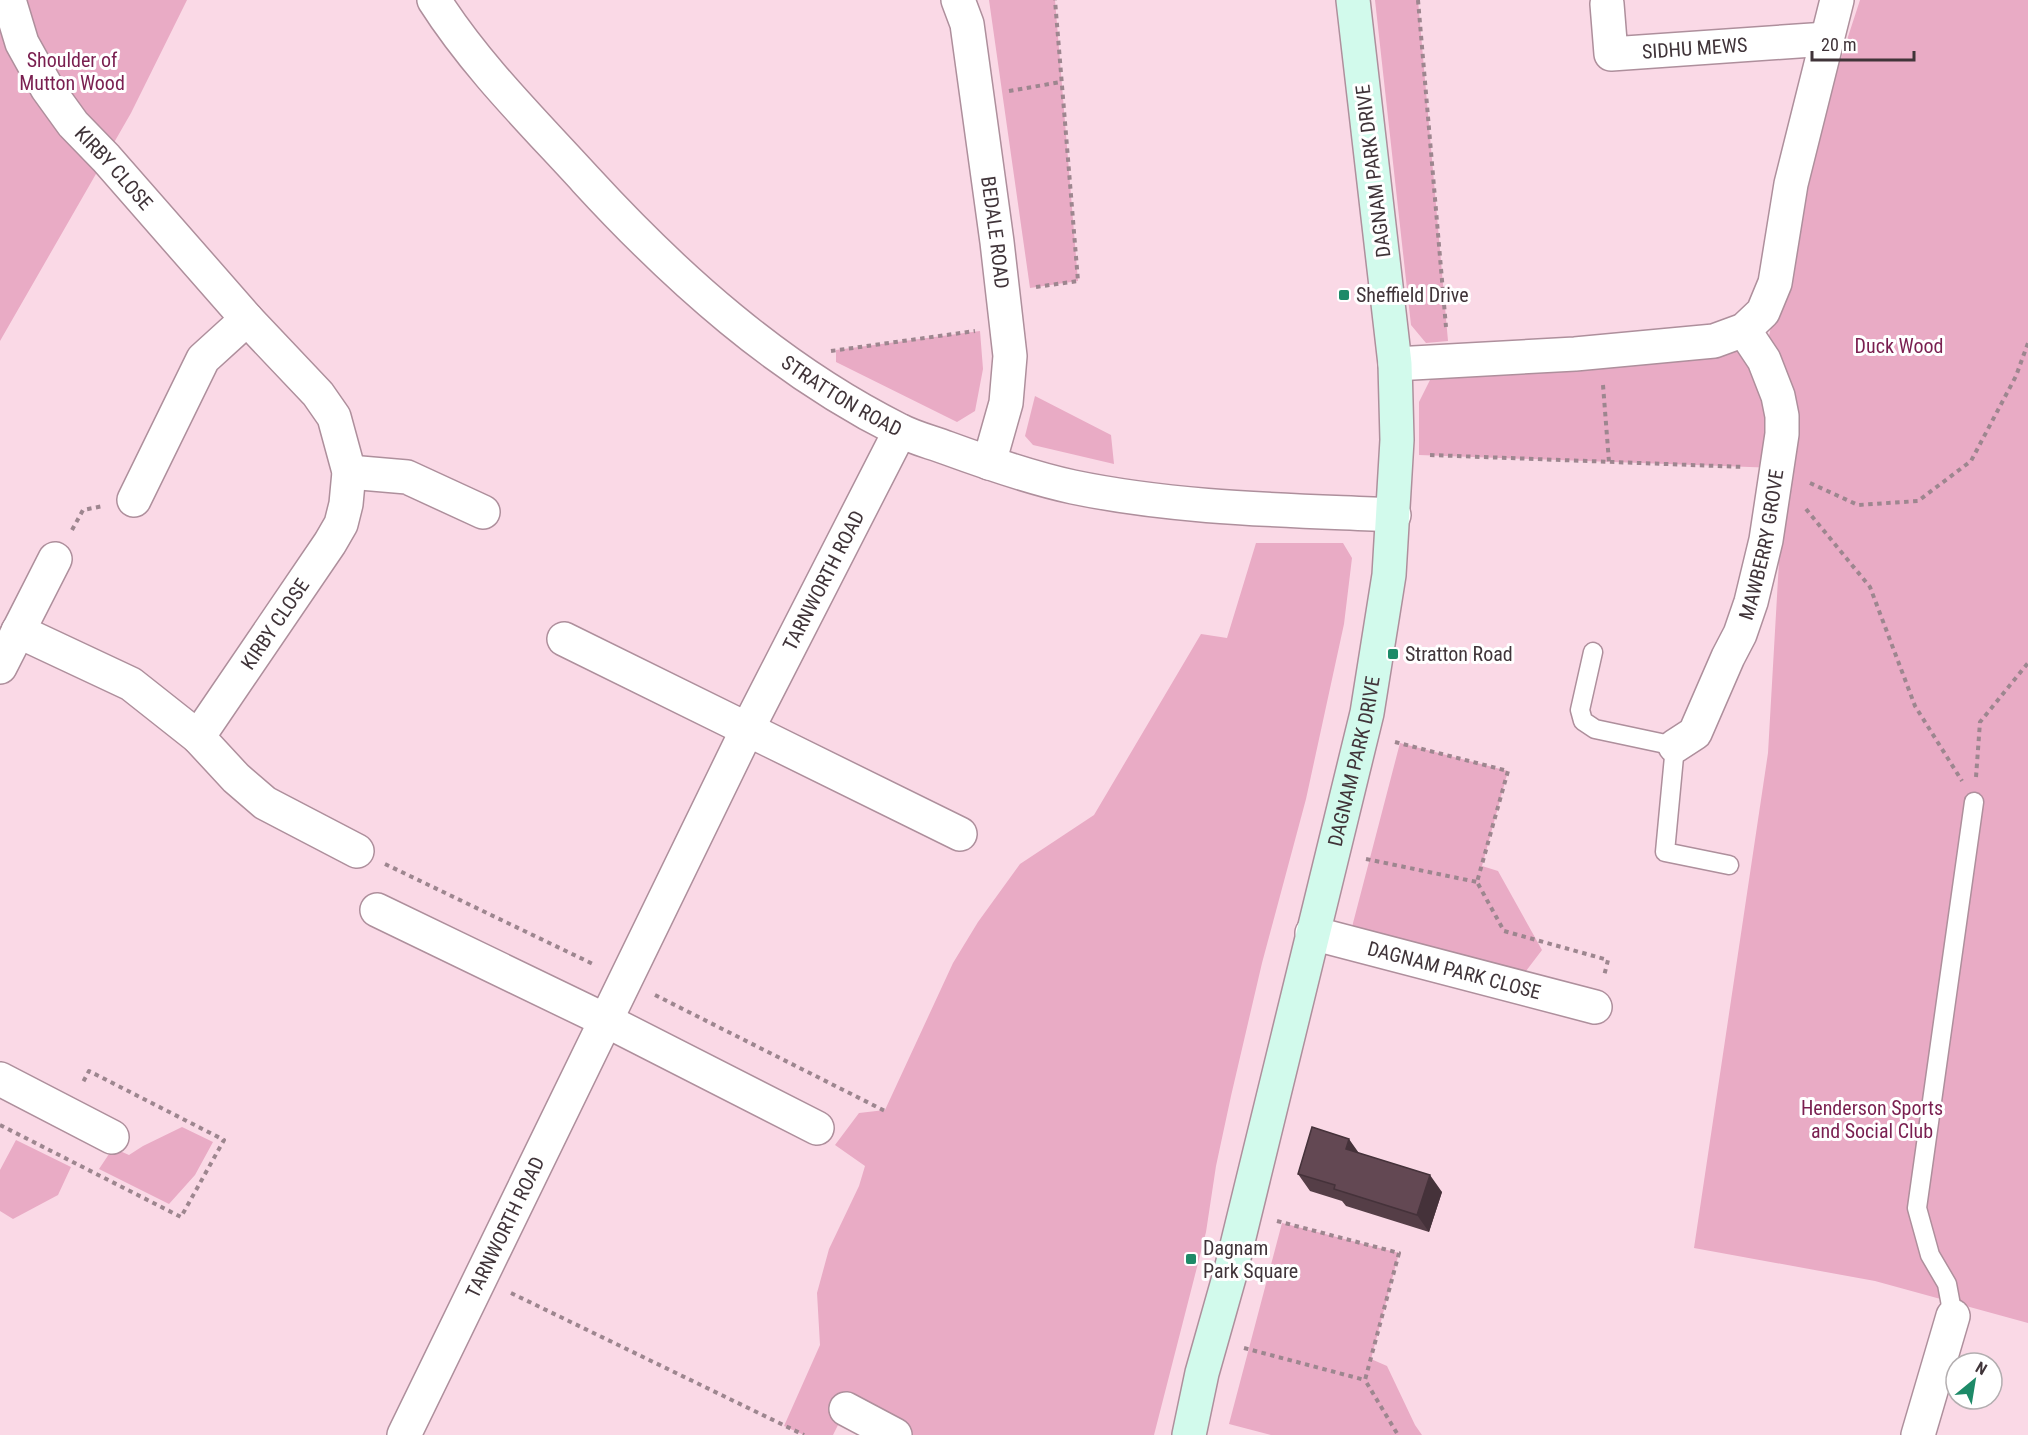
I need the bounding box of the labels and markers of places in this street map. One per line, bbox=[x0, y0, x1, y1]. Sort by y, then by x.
place label: Sheffield Drive bbox=[1356, 283, 1469, 307]
marker: Sheffield Drive bbox=[1337, 288, 1351, 302]
place label: Stratton Road bbox=[1405, 642, 1513, 666]
marker: Stratton Road bbox=[1386, 647, 1400, 661]
place label: Dagnam Park Square bbox=[1203, 1236, 1298, 1283]
marker: Dagnam Park Square bbox=[1184, 1252, 1198, 1266]

